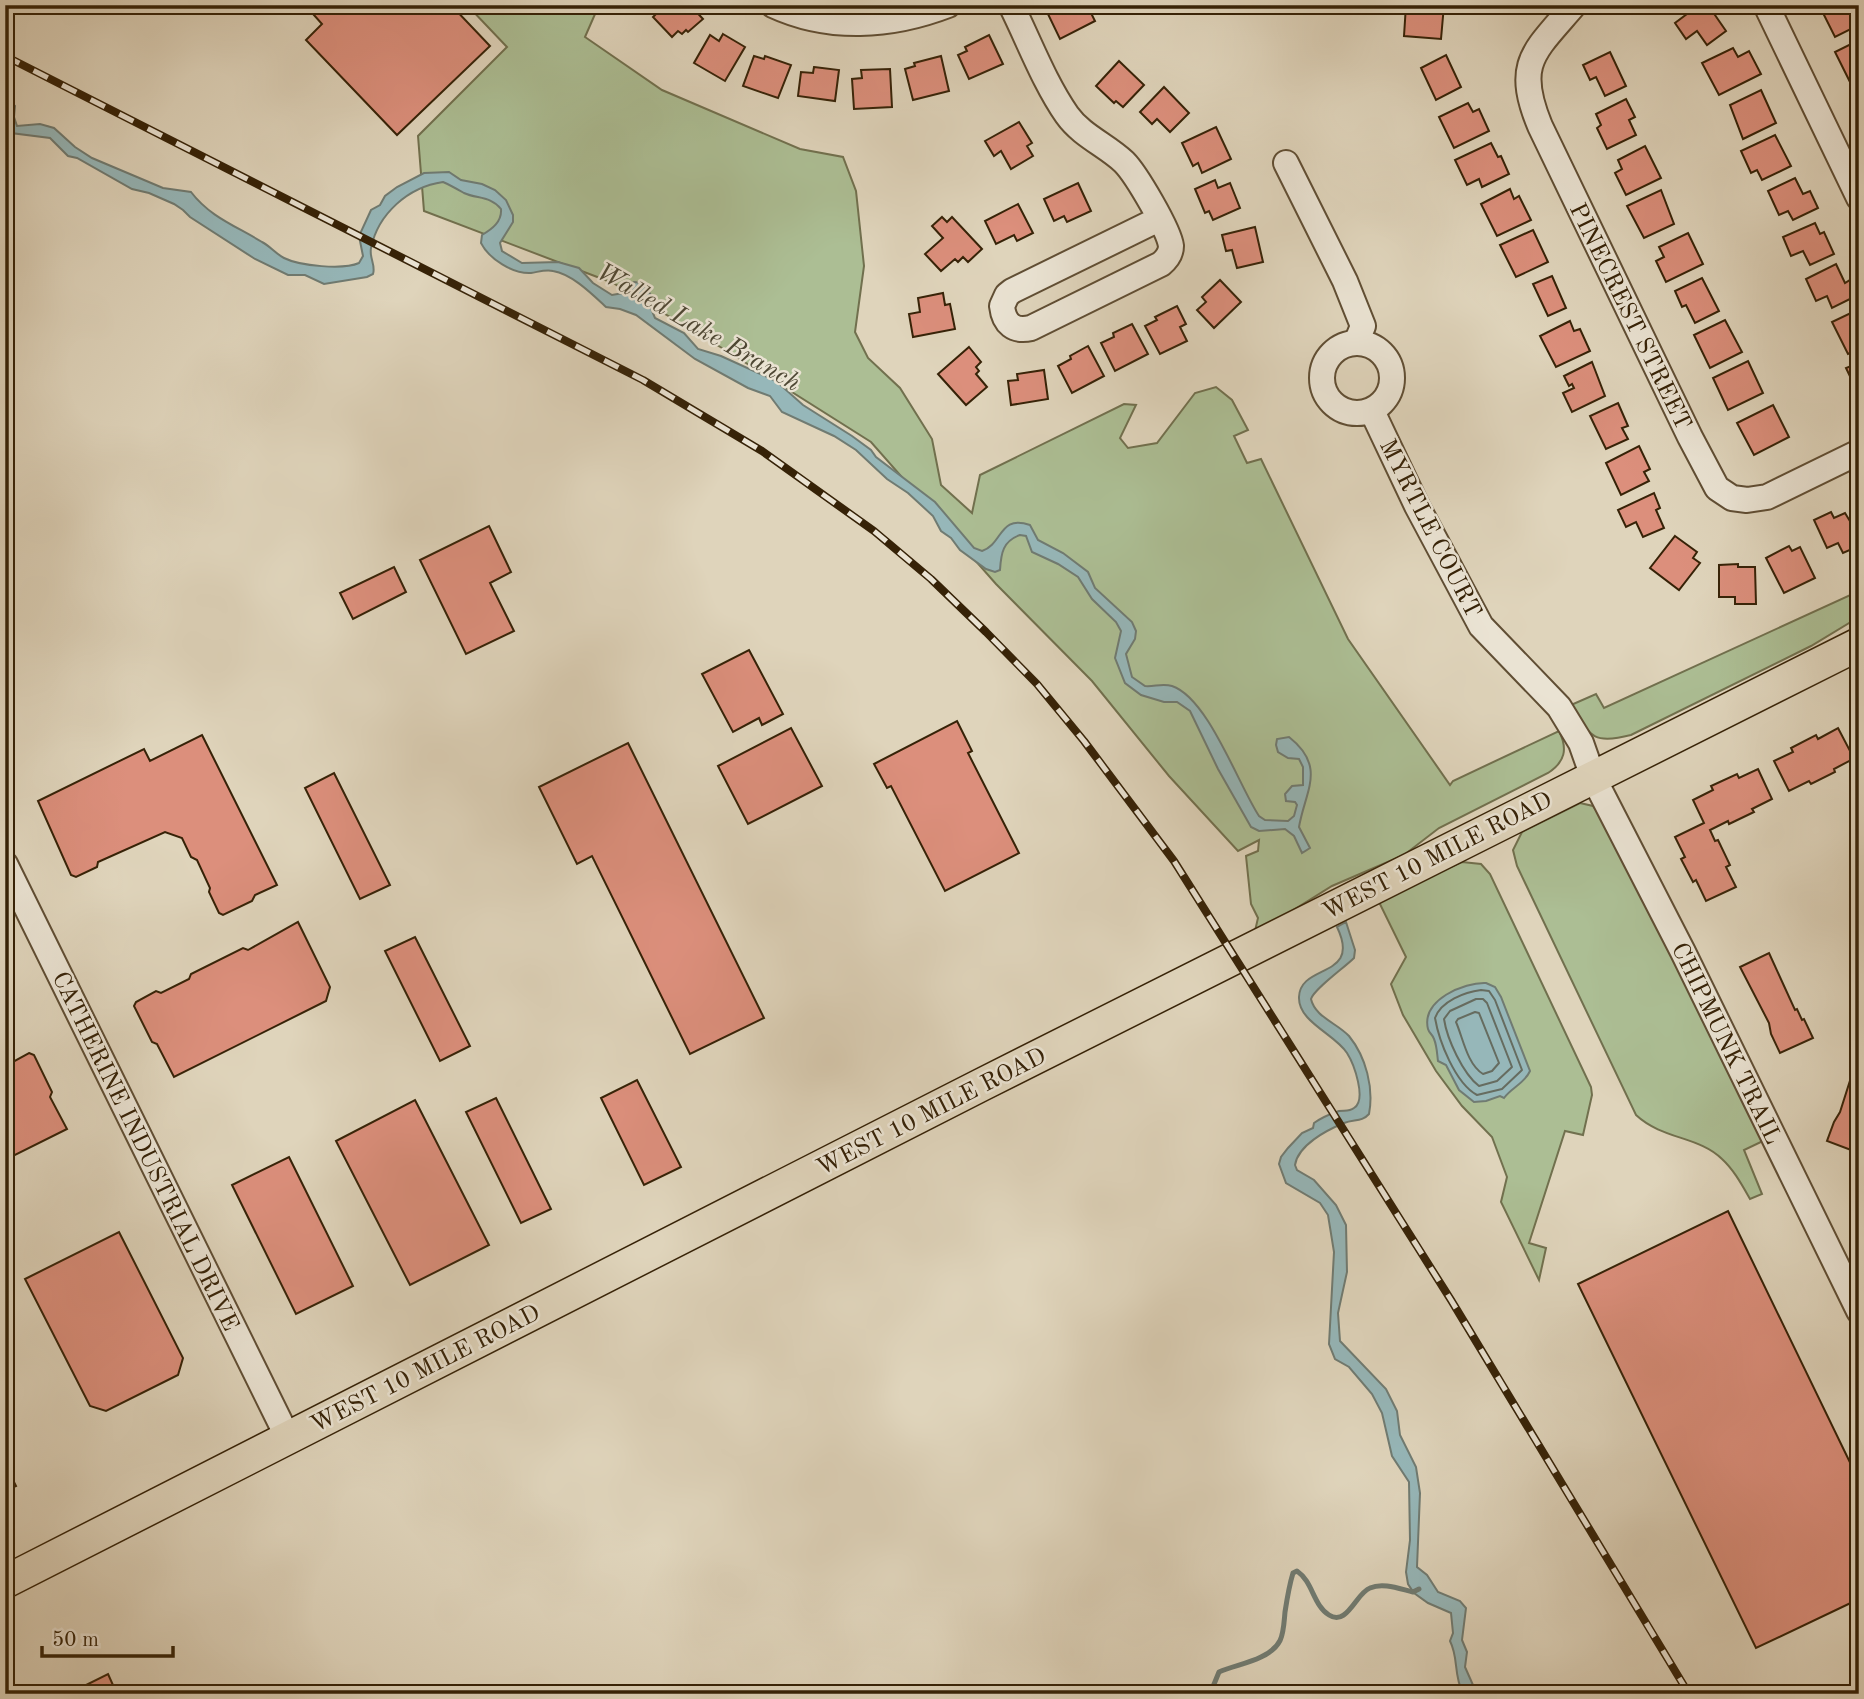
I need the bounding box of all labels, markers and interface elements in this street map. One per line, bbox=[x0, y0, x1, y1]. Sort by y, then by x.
street label: PINECREST STREET bbox=[1564, 200, 1695, 434]
water label: Walled Lake Branch bbox=[591, 259, 805, 397]
street label: MYRTLE COURT bbox=[1374, 436, 1485, 622]
street label: WEST 10 MILE ROAD bbox=[1319, 788, 1557, 925]
street label: CHIPMUNK TRAIL bbox=[1666, 939, 1784, 1149]
street label: CATHERINE INDUSTRIAL DRIVE bbox=[46, 968, 242, 1335]
street label: WEST 10 MILE ROAD bbox=[813, 1044, 1051, 1181]
street label: WEST 10 MILE ROAD bbox=[307, 1301, 545, 1438]
scale bar bbox=[42, 1615, 173, 1659]
text: 50 m bbox=[52, 1630, 99, 1651]

